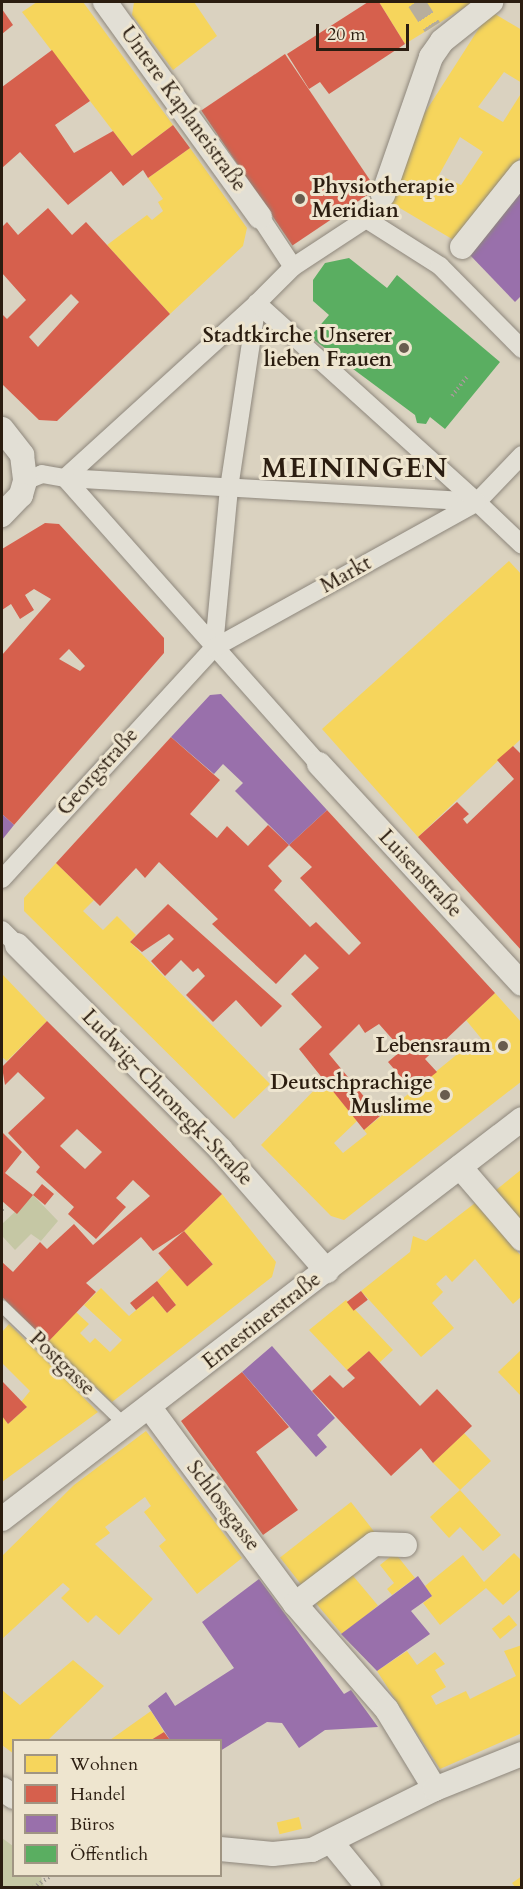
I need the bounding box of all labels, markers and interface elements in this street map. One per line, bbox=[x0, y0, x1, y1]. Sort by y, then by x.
scale bar bbox=[319, 12, 412, 50]
street label: Untere Kaplaneistraße bbox=[115, 21, 251, 197]
text: 20 m bbox=[327, 22, 366, 47]
place label: Physiotherapie Meridian bbox=[312, 174, 455, 224]
marker: Physiotherapie Meridian bbox=[293, 192, 307, 206]
place label: Stadtkirche Unserer lieben Frauen bbox=[203, 323, 392, 373]
marker: Stadtkirche Unserer lieben Frauen bbox=[397, 341, 411, 355]
district label: MEININGEN bbox=[261, 453, 449, 485]
street label: Markt bbox=[316, 551, 376, 599]
street label: Georgstraße bbox=[52, 723, 144, 821]
street label: Luisenstraße bbox=[373, 825, 467, 923]
street label: Ludwig-Chronegk-Straße bbox=[76, 1004, 258, 1192]
place label: Lebensraum bbox=[376, 1033, 491, 1059]
marker: Lebensraum bbox=[496, 1039, 510, 1053]
place label: Deutschprachige Muslime bbox=[270, 1070, 433, 1120]
marker: Deutschprachige Muslime bbox=[438, 1088, 452, 1102]
street label: Ernestinerstraße bbox=[198, 1267, 326, 1375]
street label: Postgasse bbox=[24, 1327, 100, 1401]
street label: Schlossgasse bbox=[181, 1456, 265, 1556]
legend bbox=[12, 1739, 222, 1877]
text: Wohnen bbox=[70, 1752, 138, 1777]
text: Handel bbox=[70, 1782, 125, 1807]
text: Büros bbox=[70, 1812, 114, 1837]
text: Öffentlich bbox=[70, 1842, 148, 1867]

